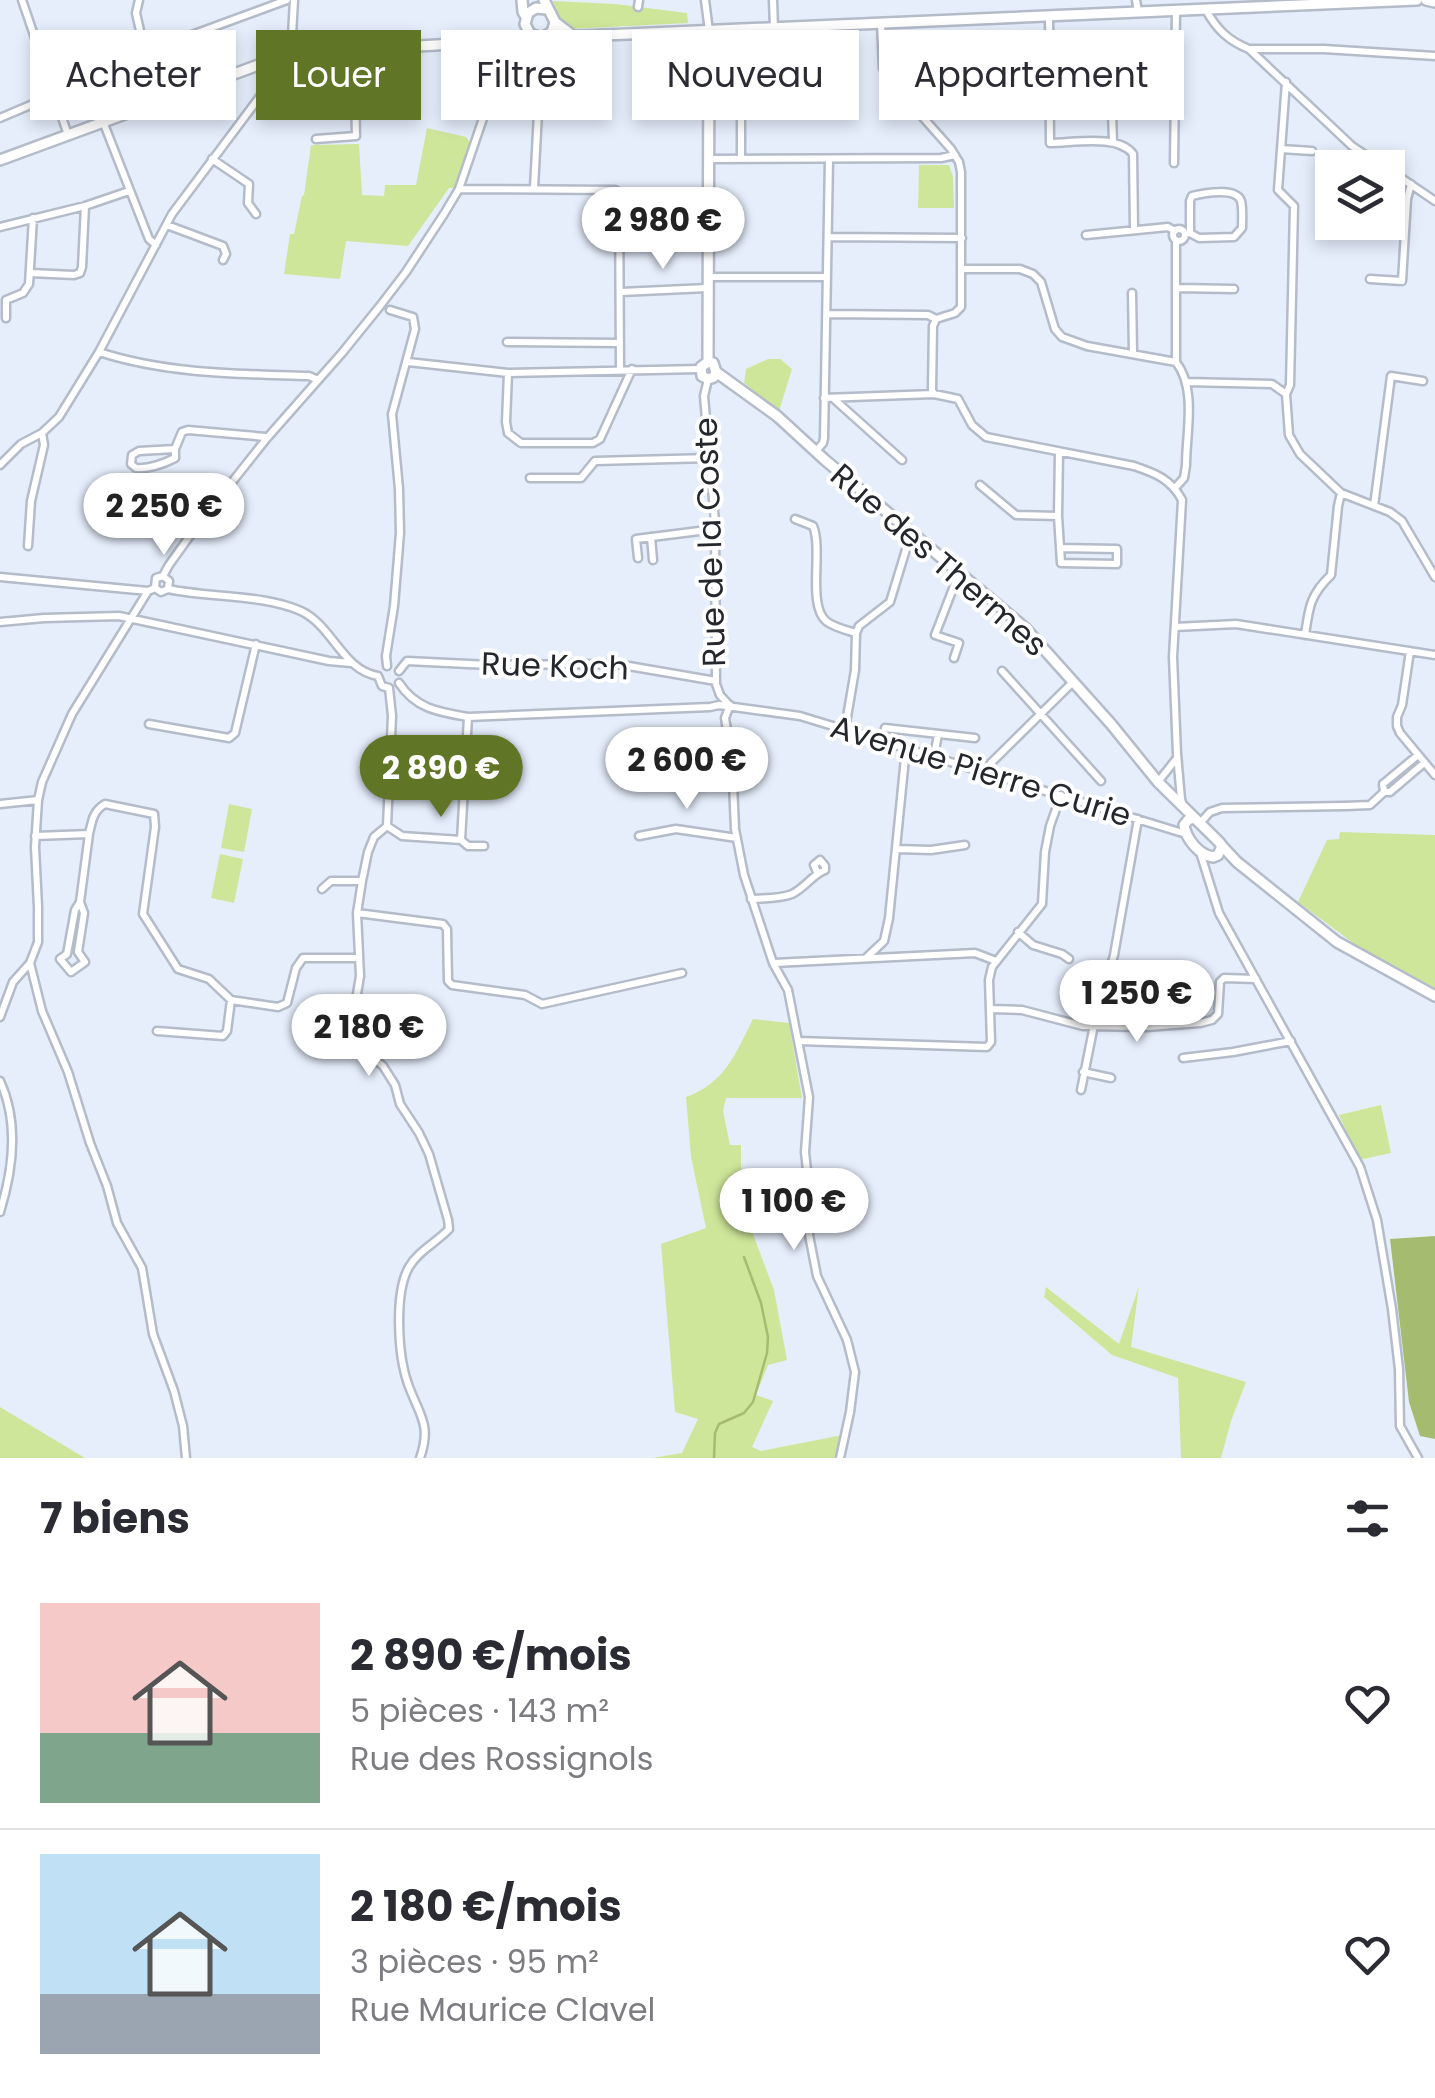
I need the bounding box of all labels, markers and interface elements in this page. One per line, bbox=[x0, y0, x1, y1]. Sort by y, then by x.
chip: Acheter bbox=[30, 30, 236, 120]
chip: Louer bbox=[256, 30, 421, 120]
chip: Filtres bbox=[441, 30, 612, 120]
chip: Nouveau bbox=[632, 30, 859, 120]
chip: Appartement bbox=[879, 30, 1184, 120]
map controls bbox=[1315, 150, 1405, 240]
button: layers bbox=[1315, 150, 1405, 240]
pin: 2 980 € bbox=[571, 187, 755, 272]
text: 2 980 € bbox=[604, 197, 722, 242]
street label: Rue de la Coste bbox=[683, 416, 736, 668]
street label: Rue des Thermes bbox=[821, 453, 1058, 667]
pin: 2 250 € bbox=[72, 473, 256, 558]
text: 2 250 € bbox=[105, 483, 223, 528]
street label: Rue Koch bbox=[480, 640, 630, 691]
street label: Avenue Pierre Curie bbox=[825, 703, 1137, 838]
pin: 2 600 € bbox=[595, 727, 779, 812]
pin: 2 890 € bbox=[349, 735, 533, 820]
text: 2 600 € bbox=[627, 737, 747, 782]
text: 2 890 € bbox=[382, 745, 500, 790]
pin: 1 250 € bbox=[1045, 960, 1229, 1045]
text: 1 250 € bbox=[1081, 970, 1193, 1015]
pin: 2 180 € bbox=[277, 994, 461, 1079]
text: 2 180 € bbox=[314, 1004, 424, 1049]
pin: 1 100 € bbox=[702, 1168, 886, 1253]
text: 1 100 € bbox=[742, 1178, 846, 1223]
text: 7 biens bbox=[40, 1489, 190, 1548]
icon: filters bbox=[1340, 1491, 1395, 1546]
text: 2 890 €/mois bbox=[350, 1626, 632, 1685]
icon: home bbox=[120, 1643, 240, 1763]
icon: heart bbox=[1340, 1676, 1395, 1731]
text: 5 pièces · 143 m² bbox=[350, 1688, 609, 1733]
text: Rue des Rossignols bbox=[350, 1736, 653, 1781]
text: 2 180 €/mois bbox=[350, 1877, 622, 1936]
icon: home bbox=[120, 1894, 240, 2014]
icon: heart bbox=[1340, 1927, 1395, 1982]
text: 3 pièces · 95 m² bbox=[350, 1939, 599, 1984]
text: Rue Maurice Clavel bbox=[350, 1987, 655, 2032]

